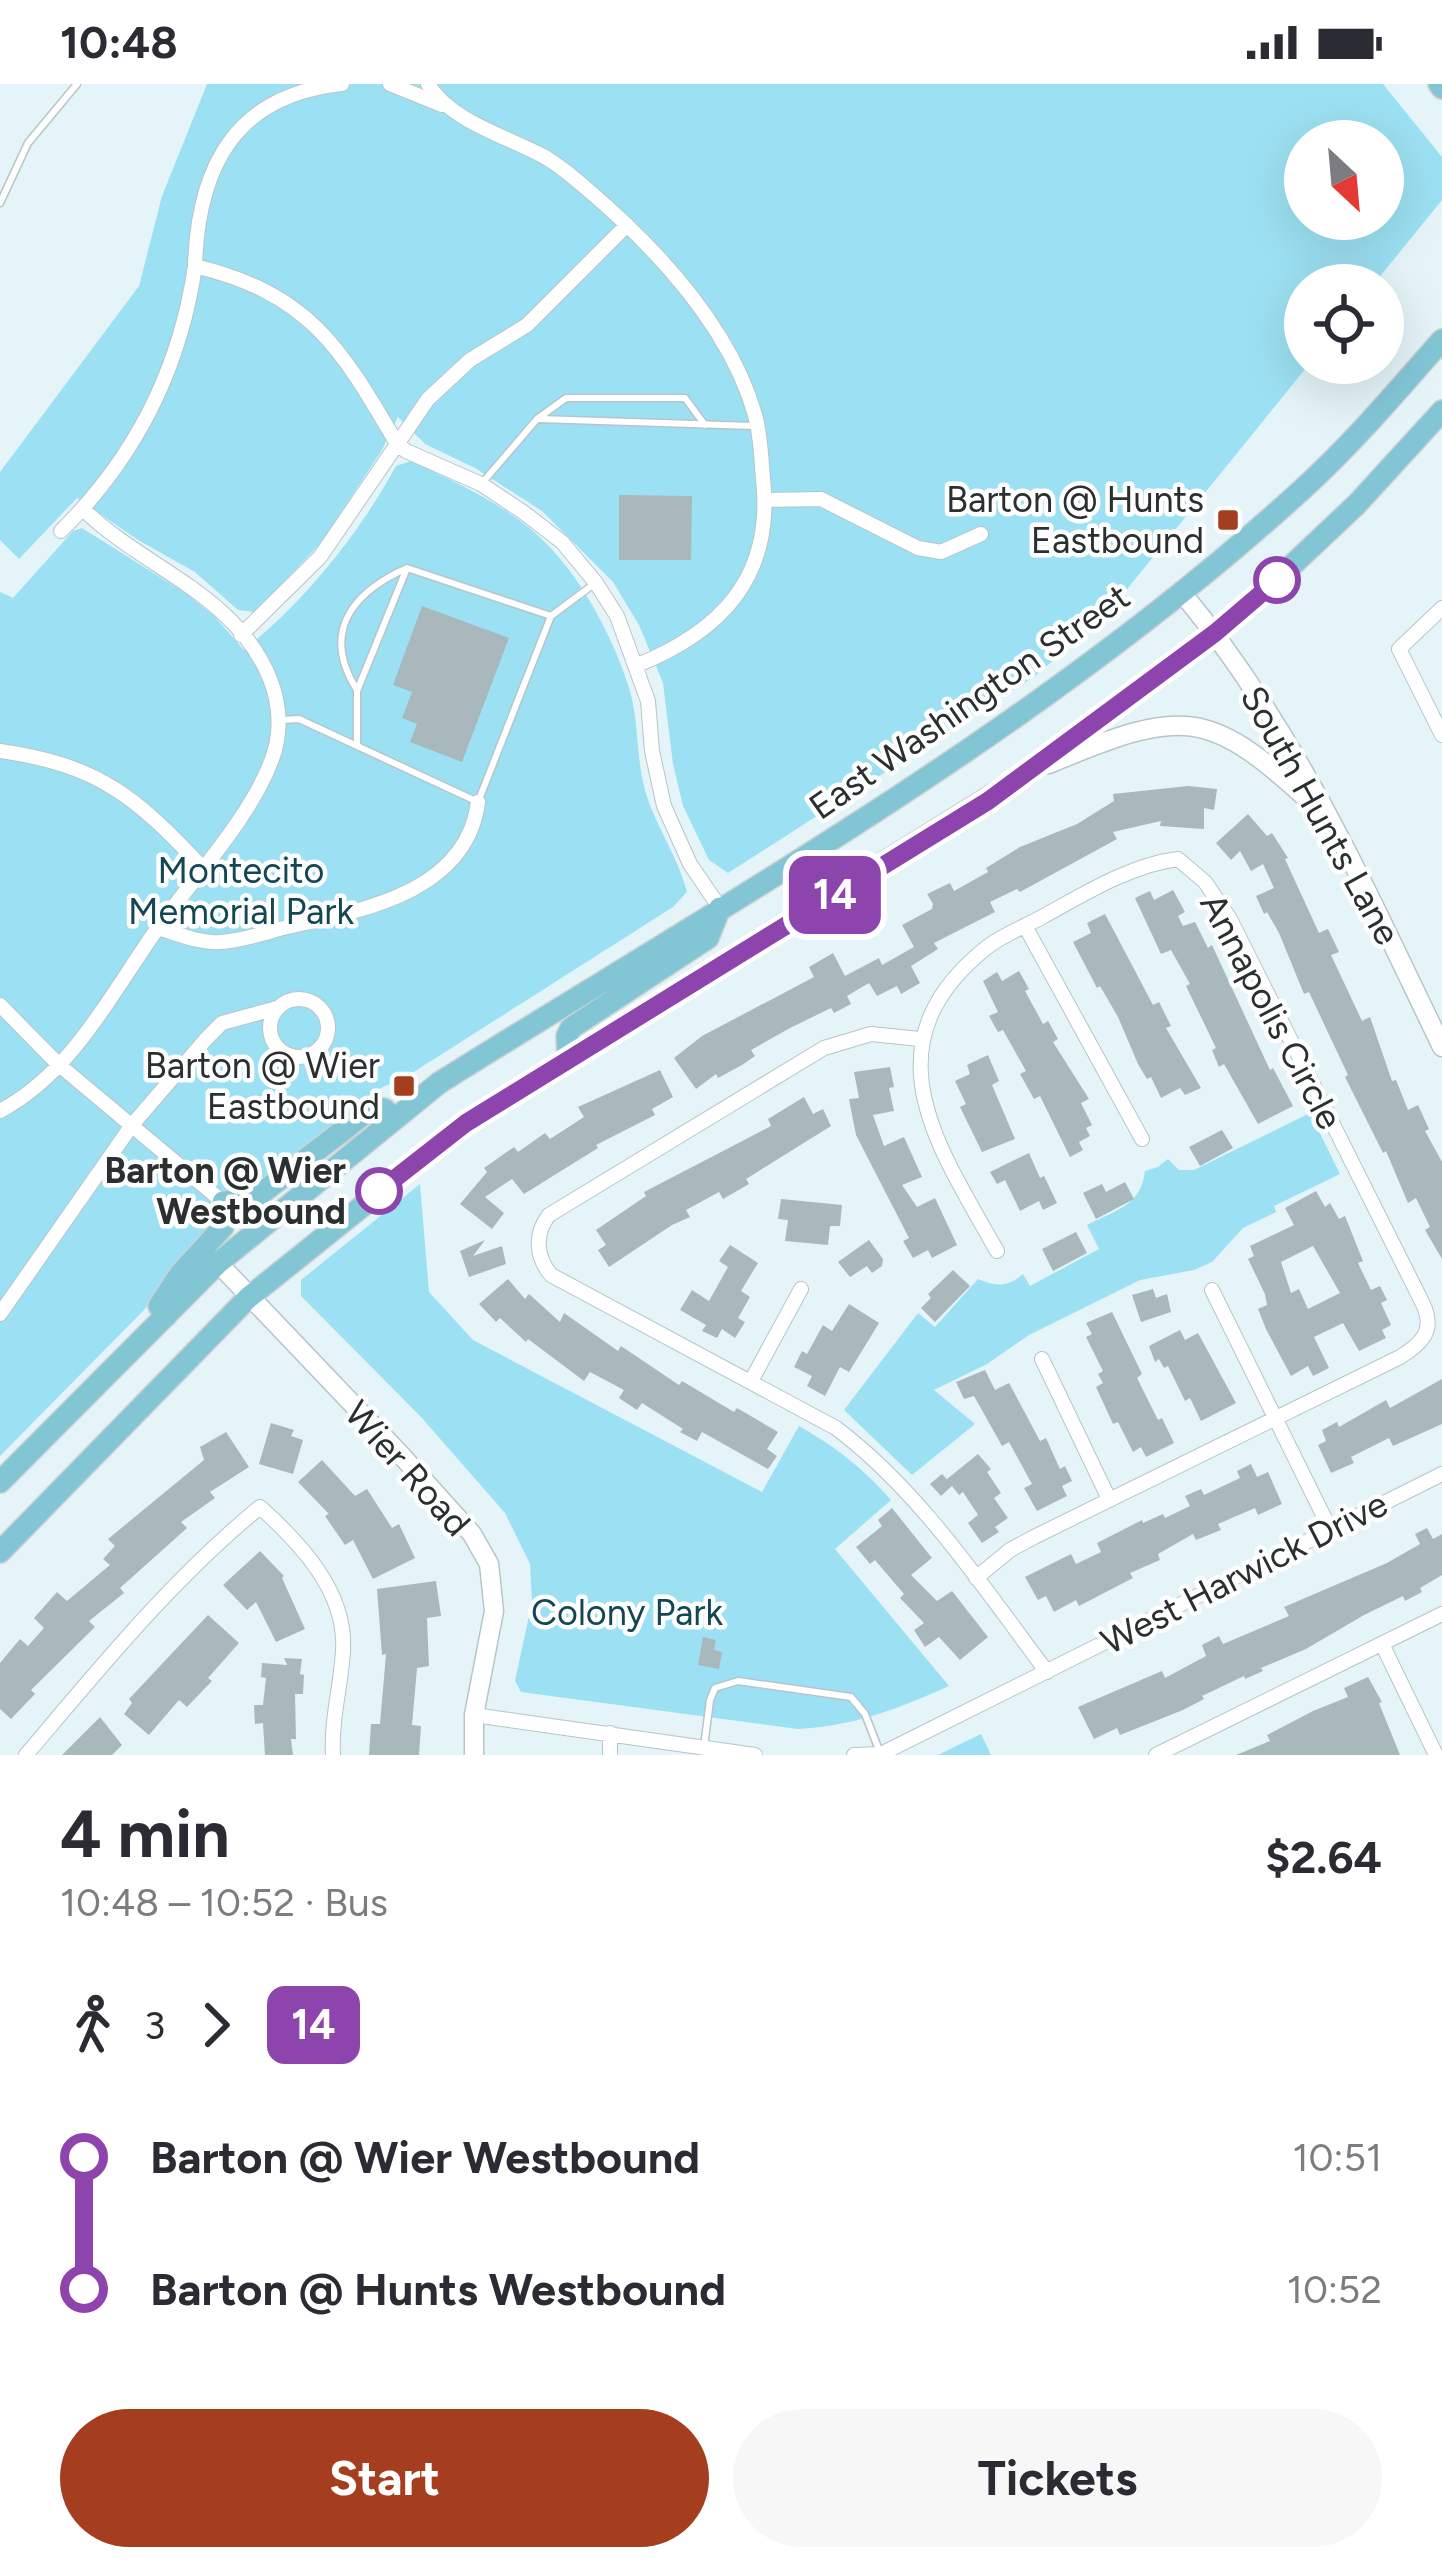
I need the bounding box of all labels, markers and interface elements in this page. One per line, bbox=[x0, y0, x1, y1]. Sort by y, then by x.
text: 10:48 bbox=[60, 15, 178, 69]
north arrow bbox=[1284, 120, 1404, 240]
map controls bbox=[1284, 120, 1404, 384]
button: locate bbox=[1284, 264, 1404, 384]
place label: Barton @ Hunts Eastbound bbox=[946, 478, 1204, 562]
marker: Barton @ Hunts Eastbound bbox=[1215, 507, 1241, 533]
unlabelled marker bbox=[1255, 558, 1299, 602]
street label: East Washington Street bbox=[801, 575, 1138, 828]
street label: South Hunts Lane bbox=[1232, 678, 1409, 952]
park label: Montecito Memorial Park bbox=[128, 849, 354, 933]
line badge: 14 bbox=[781, 856, 889, 934]
text: 14 bbox=[813, 869, 857, 920]
street label: Annapolis Circle bbox=[1191, 886, 1352, 1136]
place label: Barton @ Wier Eastbound bbox=[145, 1044, 380, 1128]
marker: Barton @ Wier Eastbound bbox=[391, 1073, 417, 1099]
place label: Barton @ Wier Westbound bbox=[104, 1149, 346, 1233]
marker: Barton @ Wier Westbound bbox=[357, 1169, 401, 1213]
street label: Wier Road bbox=[336, 1392, 479, 1545]
street label: West Harwick Drive bbox=[1094, 1482, 1394, 1663]
park label: Colony Park bbox=[531, 1591, 723, 1634]
text: 4 min bbox=[60, 1794, 230, 1874]
text: $2.64 bbox=[1265, 1830, 1382, 1884]
text: 10:48 – 10:52 · Bus bbox=[60, 1879, 388, 1926]
icon: walk bbox=[60, 1992, 126, 2058]
icon: forward bbox=[183, 1992, 249, 2058]
text: 14 bbox=[291, 1999, 336, 2050]
text: 3 bbox=[144, 2002, 165, 2049]
text: Barton @ Wier Westbound bbox=[150, 2130, 700, 2184]
text: 10:51 bbox=[1292, 2134, 1382, 2181]
text: Barton @ Hunts Westbound bbox=[150, 2262, 726, 2316]
text: 10:52 bbox=[1287, 2266, 1382, 2313]
button: Start bbox=[60, 2409, 709, 2547]
button: Tickets bbox=[733, 2409, 1382, 2547]

